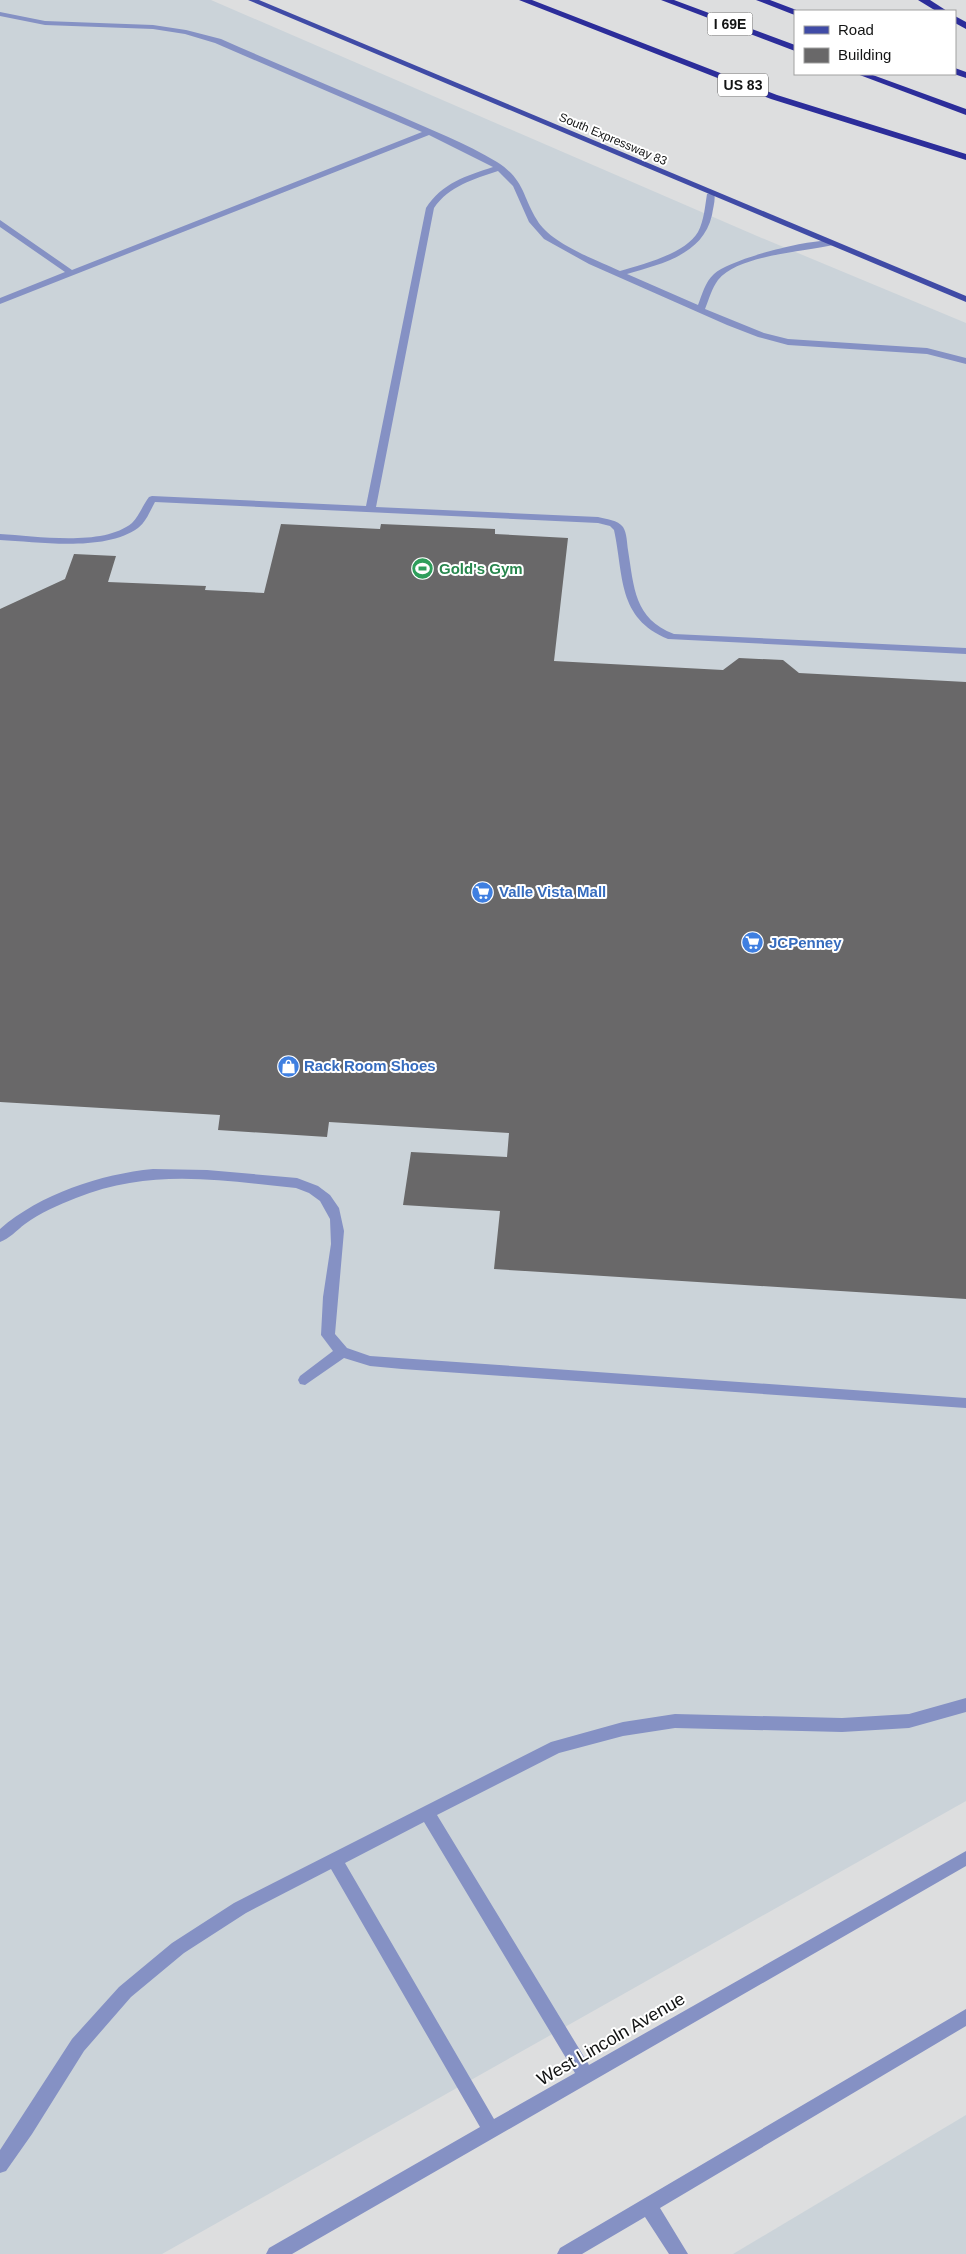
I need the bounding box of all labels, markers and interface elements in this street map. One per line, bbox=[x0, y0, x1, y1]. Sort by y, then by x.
legend bbox=[794, 10, 956, 75]
road number: I 69E bbox=[708, 12, 752, 36]
text: Road bbox=[838, 21, 874, 38]
text: Building bbox=[838, 46, 891, 63]
road number: US 83 bbox=[718, 74, 768, 96]
street label: South Expressway 83 bbox=[557, 110, 669, 168]
sports icon: Gold's Gym bbox=[411, 557, 435, 581]
place label: Gold's Gym bbox=[439, 560, 523, 577]
supermarket icon: Valle Vista Mall bbox=[471, 880, 495, 904]
place label: Valle Vista Mall bbox=[499, 883, 606, 900]
supermarket icon: JCPenney bbox=[741, 931, 765, 955]
place label: JCPenney bbox=[769, 934, 842, 951]
shop icon: Rack Room Shoes bbox=[276, 1054, 300, 1078]
place label: Rack Room Shoes bbox=[304, 1057, 436, 1074]
street label: West Lincoln Avenue bbox=[533, 1988, 689, 2090]

